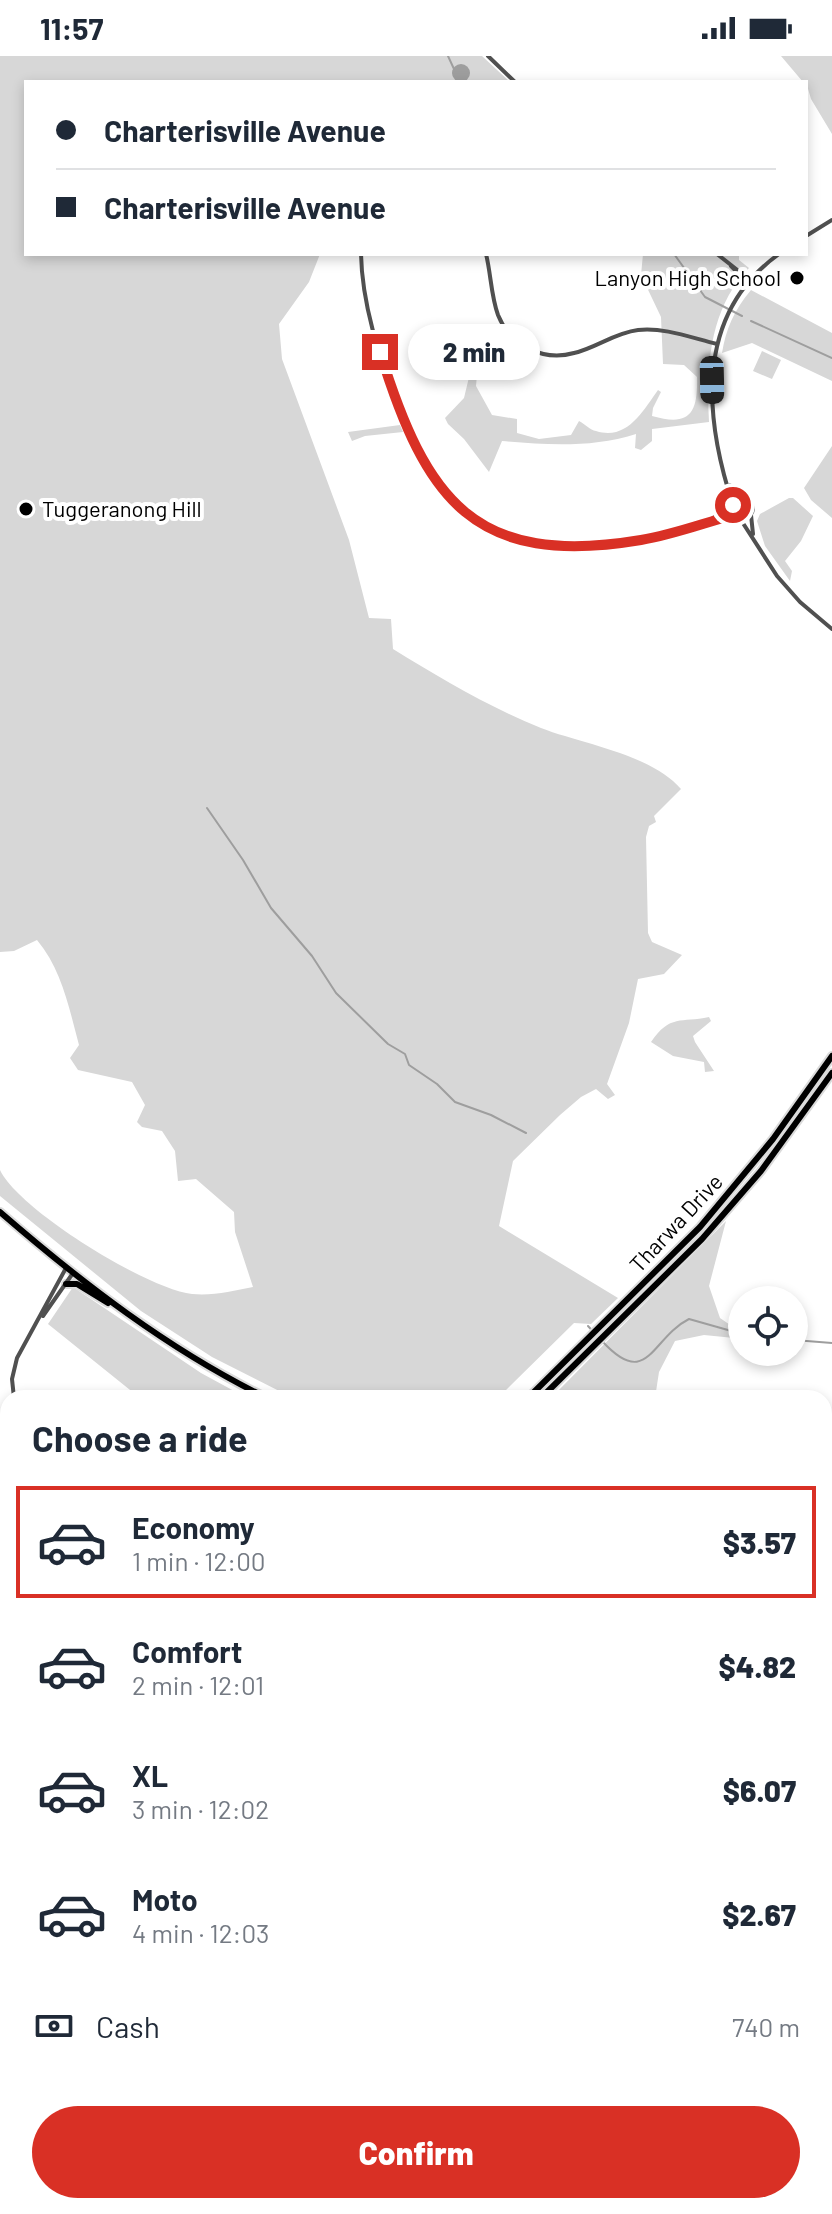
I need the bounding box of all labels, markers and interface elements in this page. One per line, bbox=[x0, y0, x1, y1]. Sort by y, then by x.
text: 11:57 bbox=[40, 10, 103, 46]
text: Charterisville Avenue bbox=[104, 112, 386, 148]
text: Charterisville Avenue bbox=[104, 189, 386, 225]
place label: Lanyon High School bbox=[595, 264, 781, 290]
marker: Lanyon High School bbox=[788, 269, 806, 287]
callout: 2 min bbox=[408, 324, 540, 380]
route end bbox=[362, 334, 398, 370]
text: 2 min bbox=[443, 336, 505, 367]
car bbox=[700, 356, 724, 404]
route start bbox=[715, 487, 751, 523]
place label: Tuggeranong Hill bbox=[42, 495, 202, 521]
marker: Tuggeranong Hill bbox=[17, 500, 35, 518]
street label: Tharwa Drive bbox=[623, 1168, 727, 1277]
map controls bbox=[728, 1286, 808, 1366]
button: locate bbox=[728, 1286, 808, 1366]
text: Choose a ride bbox=[32, 1416, 248, 1459]
icon: car bbox=[36, 1506, 108, 1578]
text: Economy bbox=[132, 1509, 255, 1545]
text: $3.57 bbox=[723, 1524, 796, 1560]
text: 1 min · 12:00 bbox=[132, 1545, 266, 1576]
icon: car bbox=[36, 1630, 108, 1702]
text: Comfort bbox=[132, 1633, 242, 1669]
text: $4.82 bbox=[718, 1648, 796, 1684]
text: 2 min · 12:01 bbox=[132, 1669, 264, 1700]
icon: car bbox=[36, 1754, 108, 1826]
text: XL bbox=[132, 1757, 168, 1793]
text: $6.07 bbox=[723, 1772, 796, 1808]
text: 3 min · 12:02 bbox=[132, 1793, 269, 1824]
icon: car bbox=[36, 1878, 108, 1950]
text: Moto bbox=[132, 1881, 198, 1917]
text: $2.67 bbox=[722, 1896, 796, 1932]
text: 4 min · 12:03 bbox=[132, 1917, 269, 1948]
icon: cash bbox=[32, 2004, 76, 2048]
text: Cash bbox=[96, 2008, 160, 2044]
text: 740 m bbox=[732, 2011, 800, 2042]
button: Confirm bbox=[32, 2106, 800, 2198]

